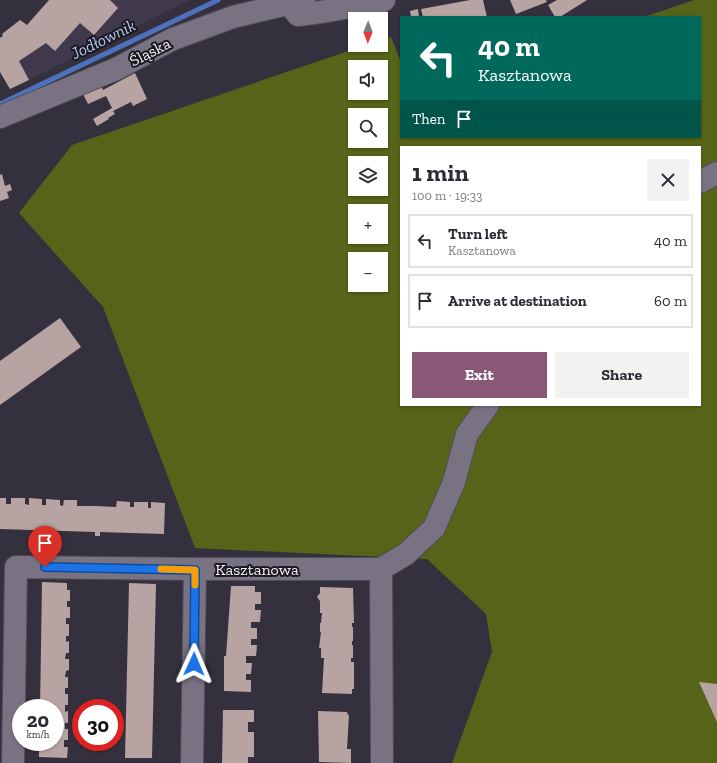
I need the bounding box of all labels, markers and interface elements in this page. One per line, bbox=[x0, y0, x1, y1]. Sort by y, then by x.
north arrow bbox=[348, 12, 388, 52]
map controls bbox=[348, 12, 388, 292]
water label: Jodłownik bbox=[67, 15, 139, 64]
text: 40 m bbox=[478, 30, 540, 63]
icon: left bbox=[412, 32, 464, 84]
street label: Śląska bbox=[126, 34, 174, 70]
button: sound bbox=[348, 60, 388, 100]
text: Kasztanowa bbox=[478, 64, 572, 86]
button: search bbox=[348, 108, 388, 148]
icon: arrive bbox=[453, 108, 475, 130]
text: Then bbox=[412, 110, 445, 128]
button: layers bbox=[348, 156, 388, 196]
text: 1 min bbox=[412, 158, 469, 187]
button: close bbox=[647, 159, 689, 201]
text: 100 m · 19:33 bbox=[412, 188, 482, 203]
button: + bbox=[348, 204, 388, 244]
text: Turn left bbox=[448, 225, 508, 243]
icon: left bbox=[414, 230, 436, 252]
text: 40 m bbox=[654, 232, 687, 250]
text: Kasztanowa bbox=[448, 243, 516, 258]
button: − bbox=[348, 252, 388, 292]
icon: arrive bbox=[414, 290, 436, 312]
text: Arrive at destination bbox=[448, 292, 587, 310]
text: 60 m bbox=[654, 292, 687, 310]
button: Exit bbox=[412, 352, 547, 398]
button: Share bbox=[555, 352, 689, 398]
pin bbox=[28, 526, 62, 567]
icon: arrive bbox=[34, 532, 56, 554]
street label: Kasztanowa bbox=[215, 560, 299, 579]
position arrow bbox=[173, 643, 215, 685]
speed limit sign: 30 bbox=[72, 699, 124, 751]
text: 20 bbox=[27, 708, 49, 732]
text: km/h bbox=[27, 729, 49, 741]

